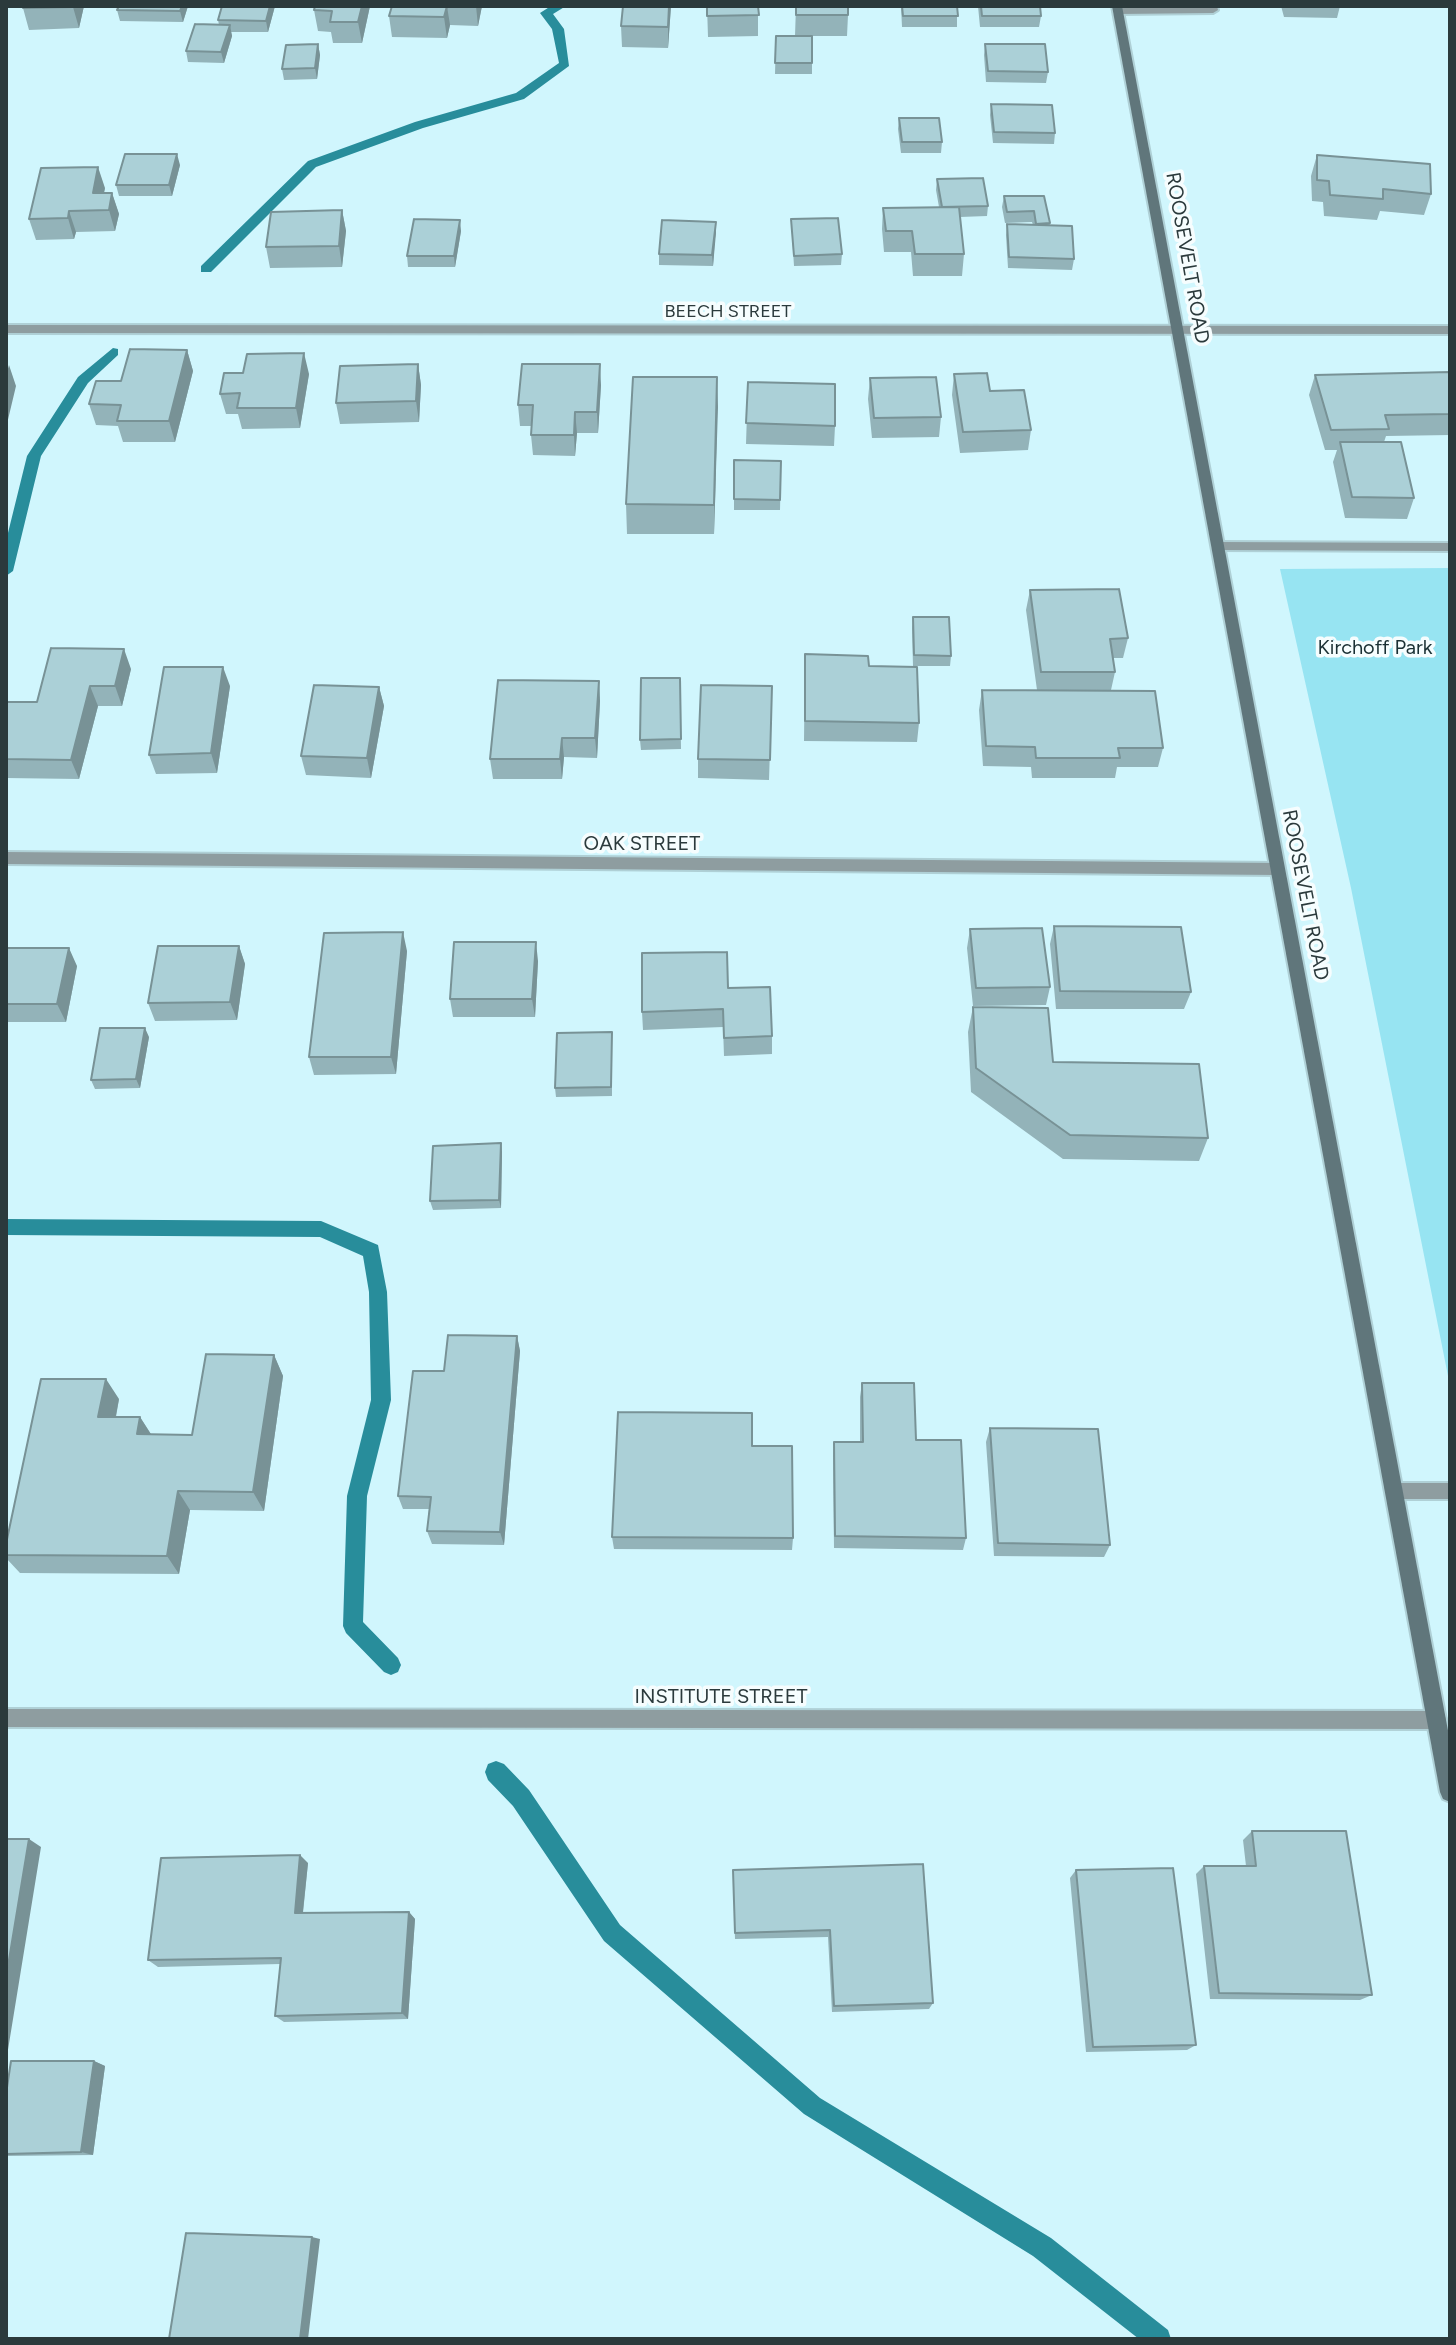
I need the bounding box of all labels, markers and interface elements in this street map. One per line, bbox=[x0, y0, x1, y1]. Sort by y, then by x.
street label: ROOSEVELT ROAD bbox=[1160, 170, 1214, 346]
street label: BEECH STREET bbox=[665, 301, 791, 323]
park label: Kirchoff Park bbox=[1318, 636, 1432, 660]
street label: ROOSEVELT ROAD bbox=[1277, 808, 1333, 982]
street label: OAK STREET bbox=[584, 832, 700, 856]
street label: INSTITUTE STREET bbox=[634, 1685, 808, 1709]

